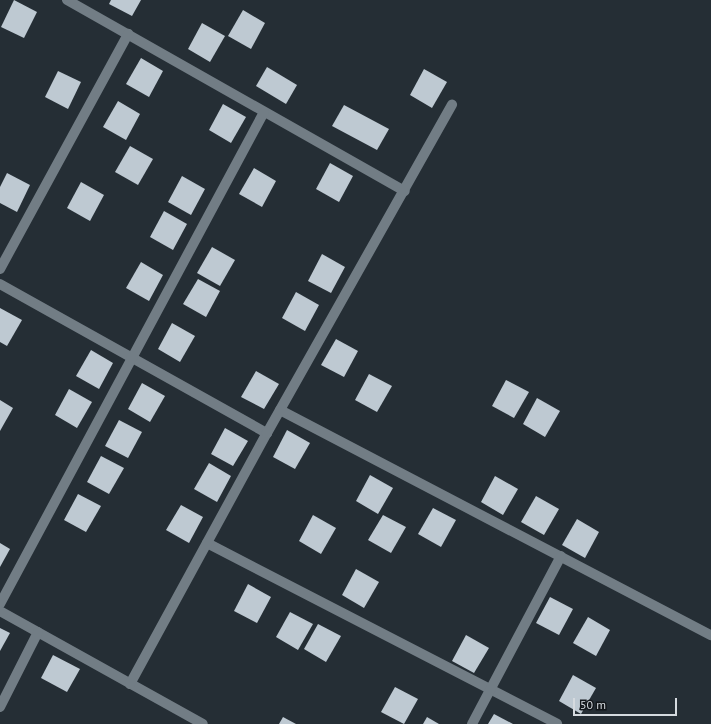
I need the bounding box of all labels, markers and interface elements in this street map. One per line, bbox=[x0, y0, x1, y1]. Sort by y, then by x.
scale bar bbox=[575, 690, 679, 716]
text: 50 m bbox=[580, 697, 606, 712]

